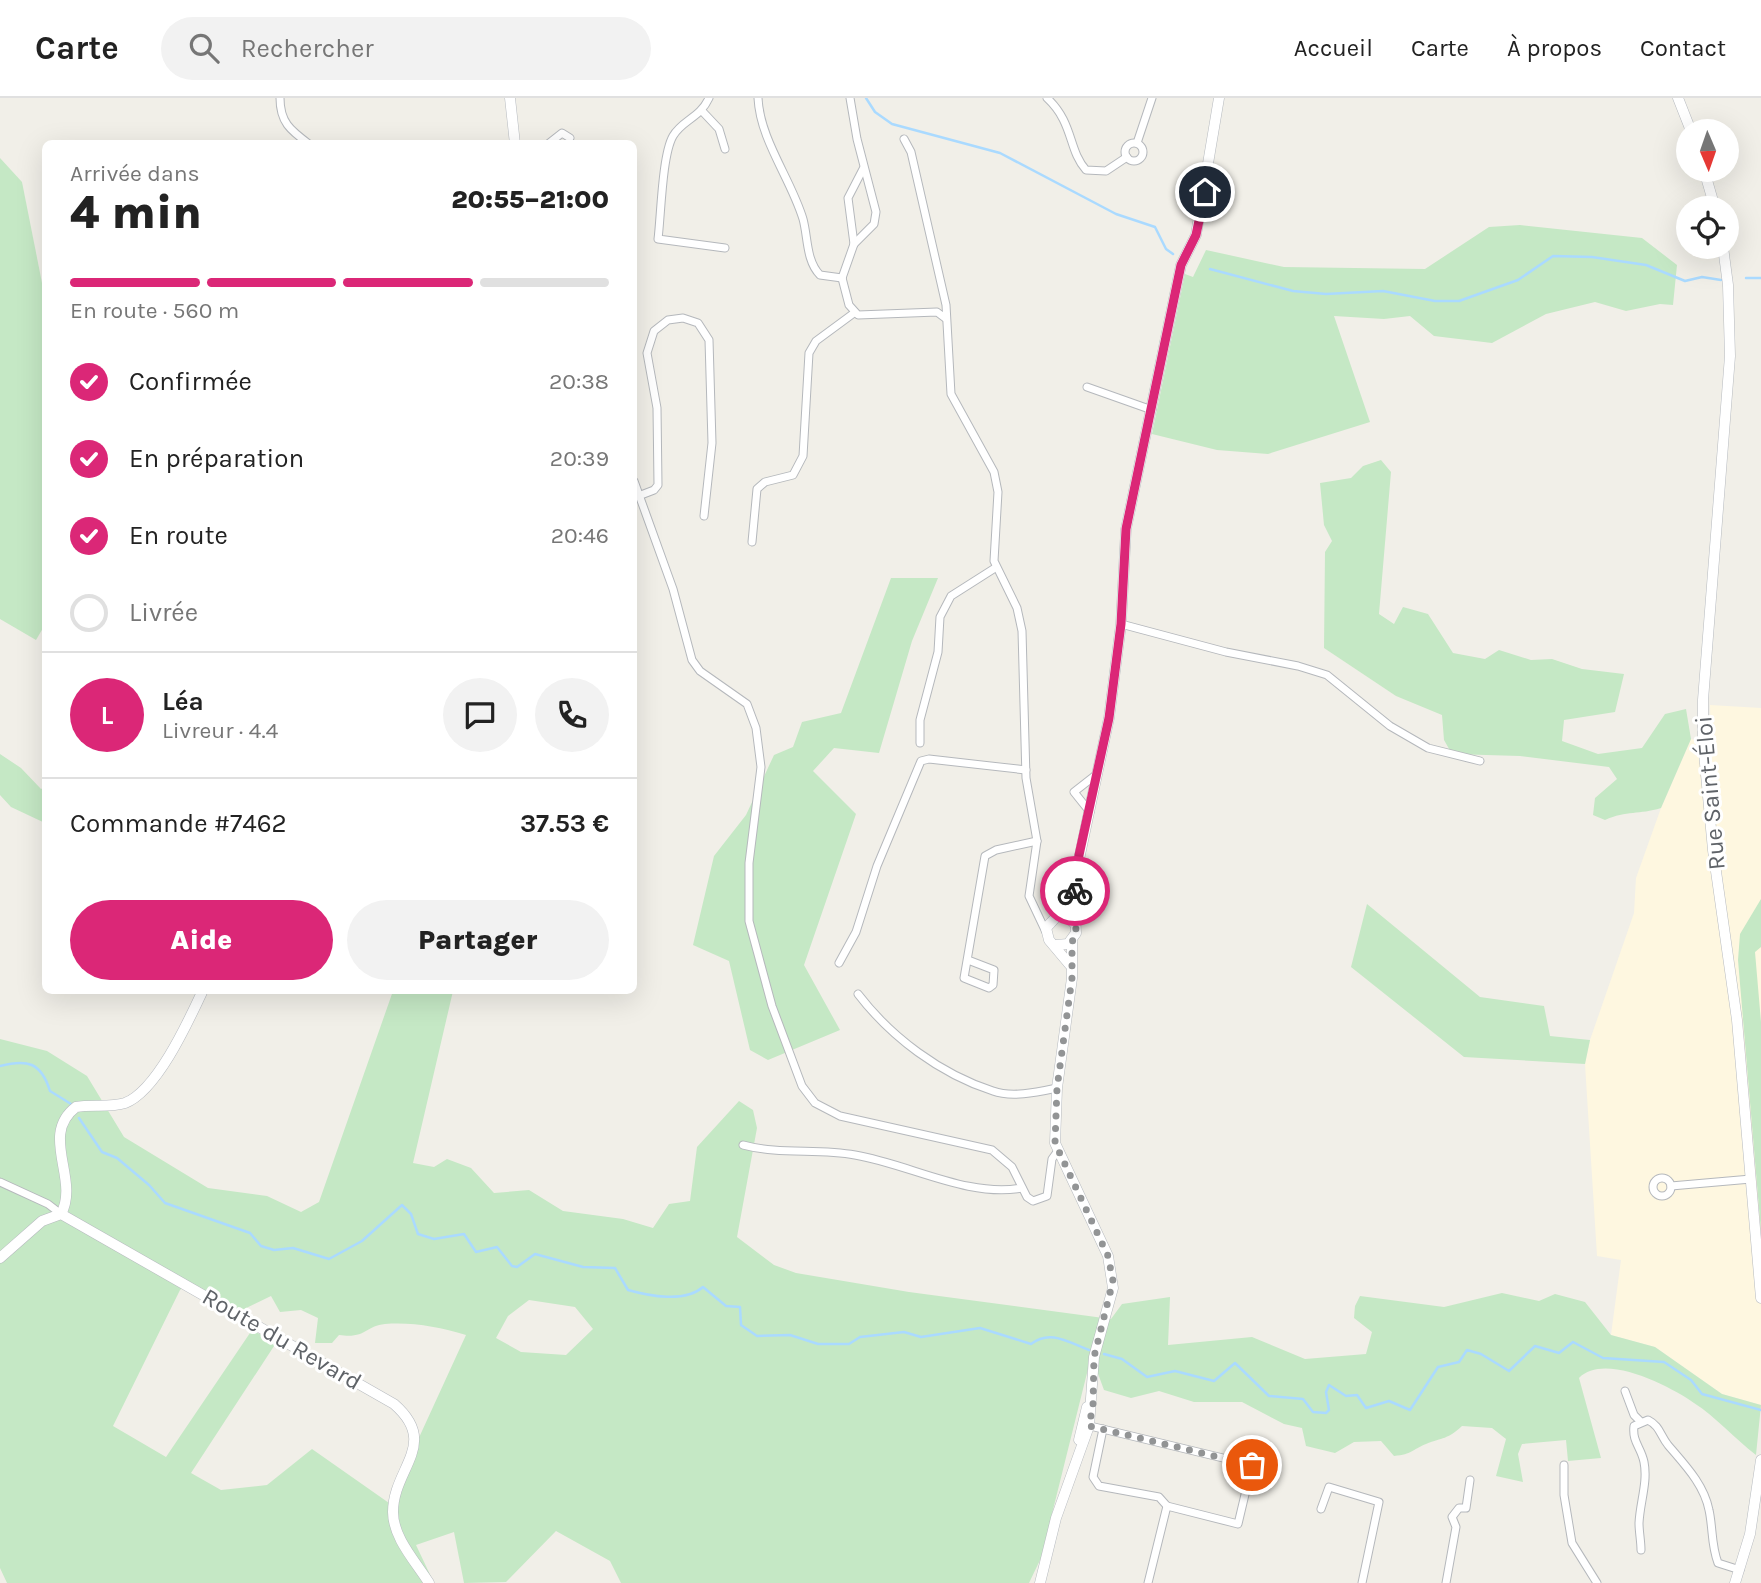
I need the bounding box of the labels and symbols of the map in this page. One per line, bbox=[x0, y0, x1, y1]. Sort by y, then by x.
north arrow bbox=[1676, 119, 1740, 182]
pin bbox=[1175, 162, 1235, 222]
street label: Rue Saint-Éloi bbox=[1688, 715, 1731, 871]
courier bbox=[1040, 856, 1110, 926]
street label: Route du Revard bbox=[197, 1282, 367, 1396]
pin bbox=[1222, 1435, 1282, 1495]

